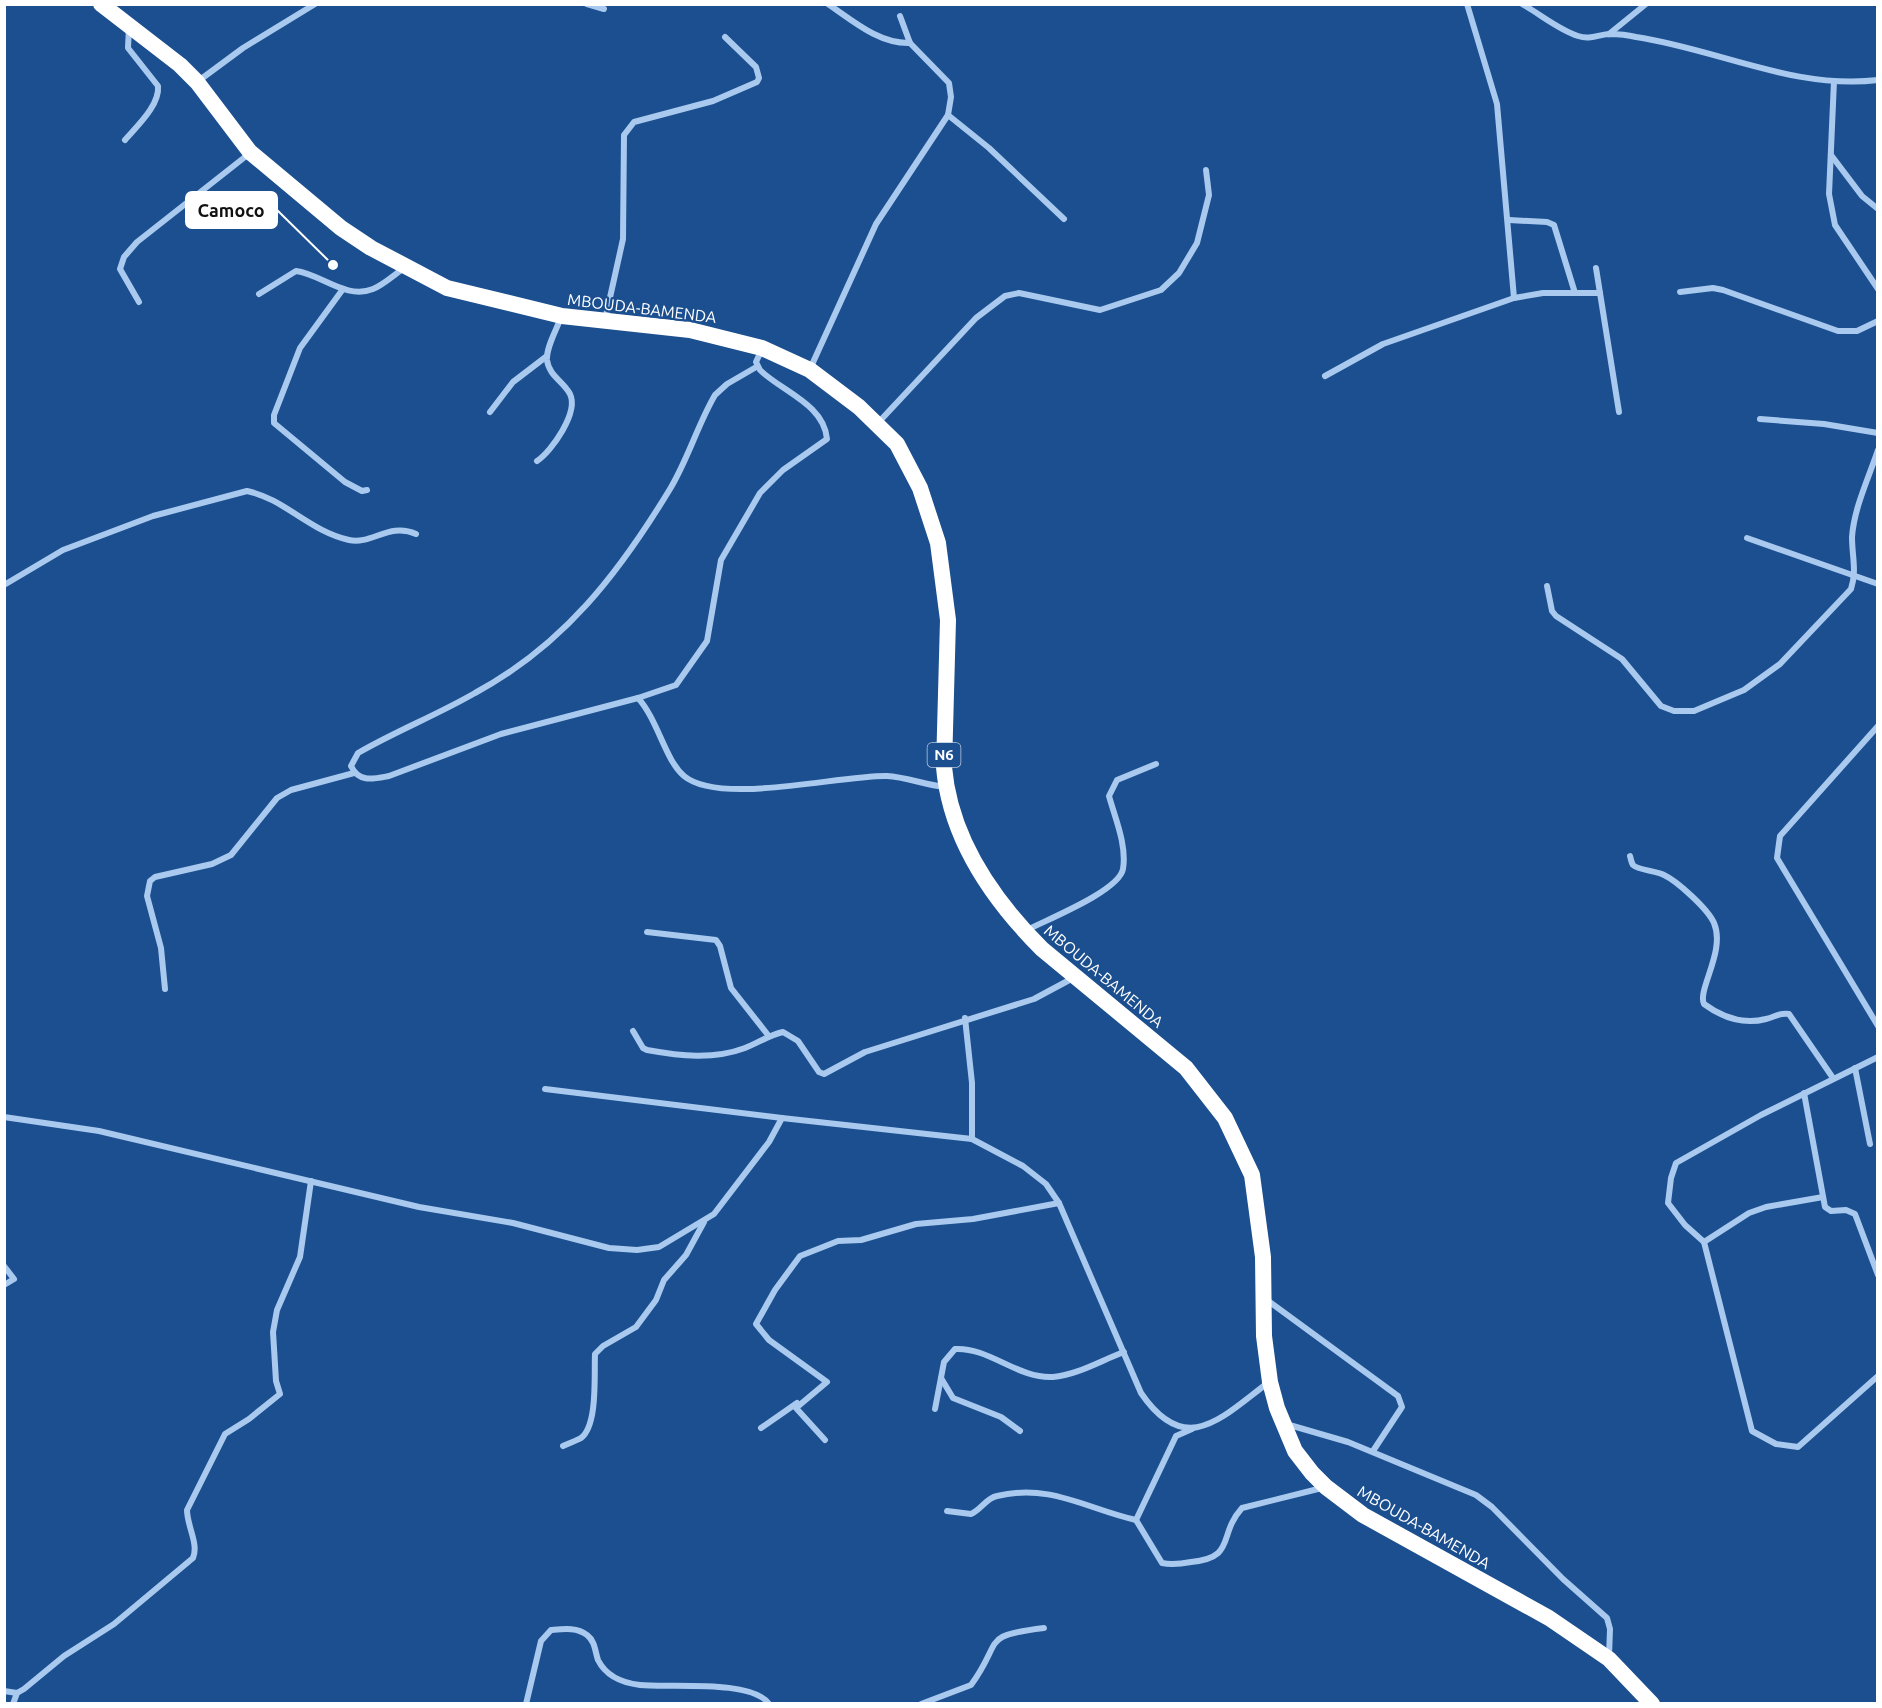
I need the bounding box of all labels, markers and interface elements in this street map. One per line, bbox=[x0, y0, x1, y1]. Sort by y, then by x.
callout: Camoco bbox=[186, 192, 277, 228]
text: Camoco bbox=[197, 200, 265, 220]
street label: MBOUDA-BAMENDA bbox=[566, 290, 718, 326]
road number: N6 bbox=[928, 743, 960, 767]
street label: MBOUDA-BAMENDA bbox=[1041, 921, 1168, 1031]
street label: MBOUDA-BAMENDA bbox=[1355, 1482, 1494, 1573]

